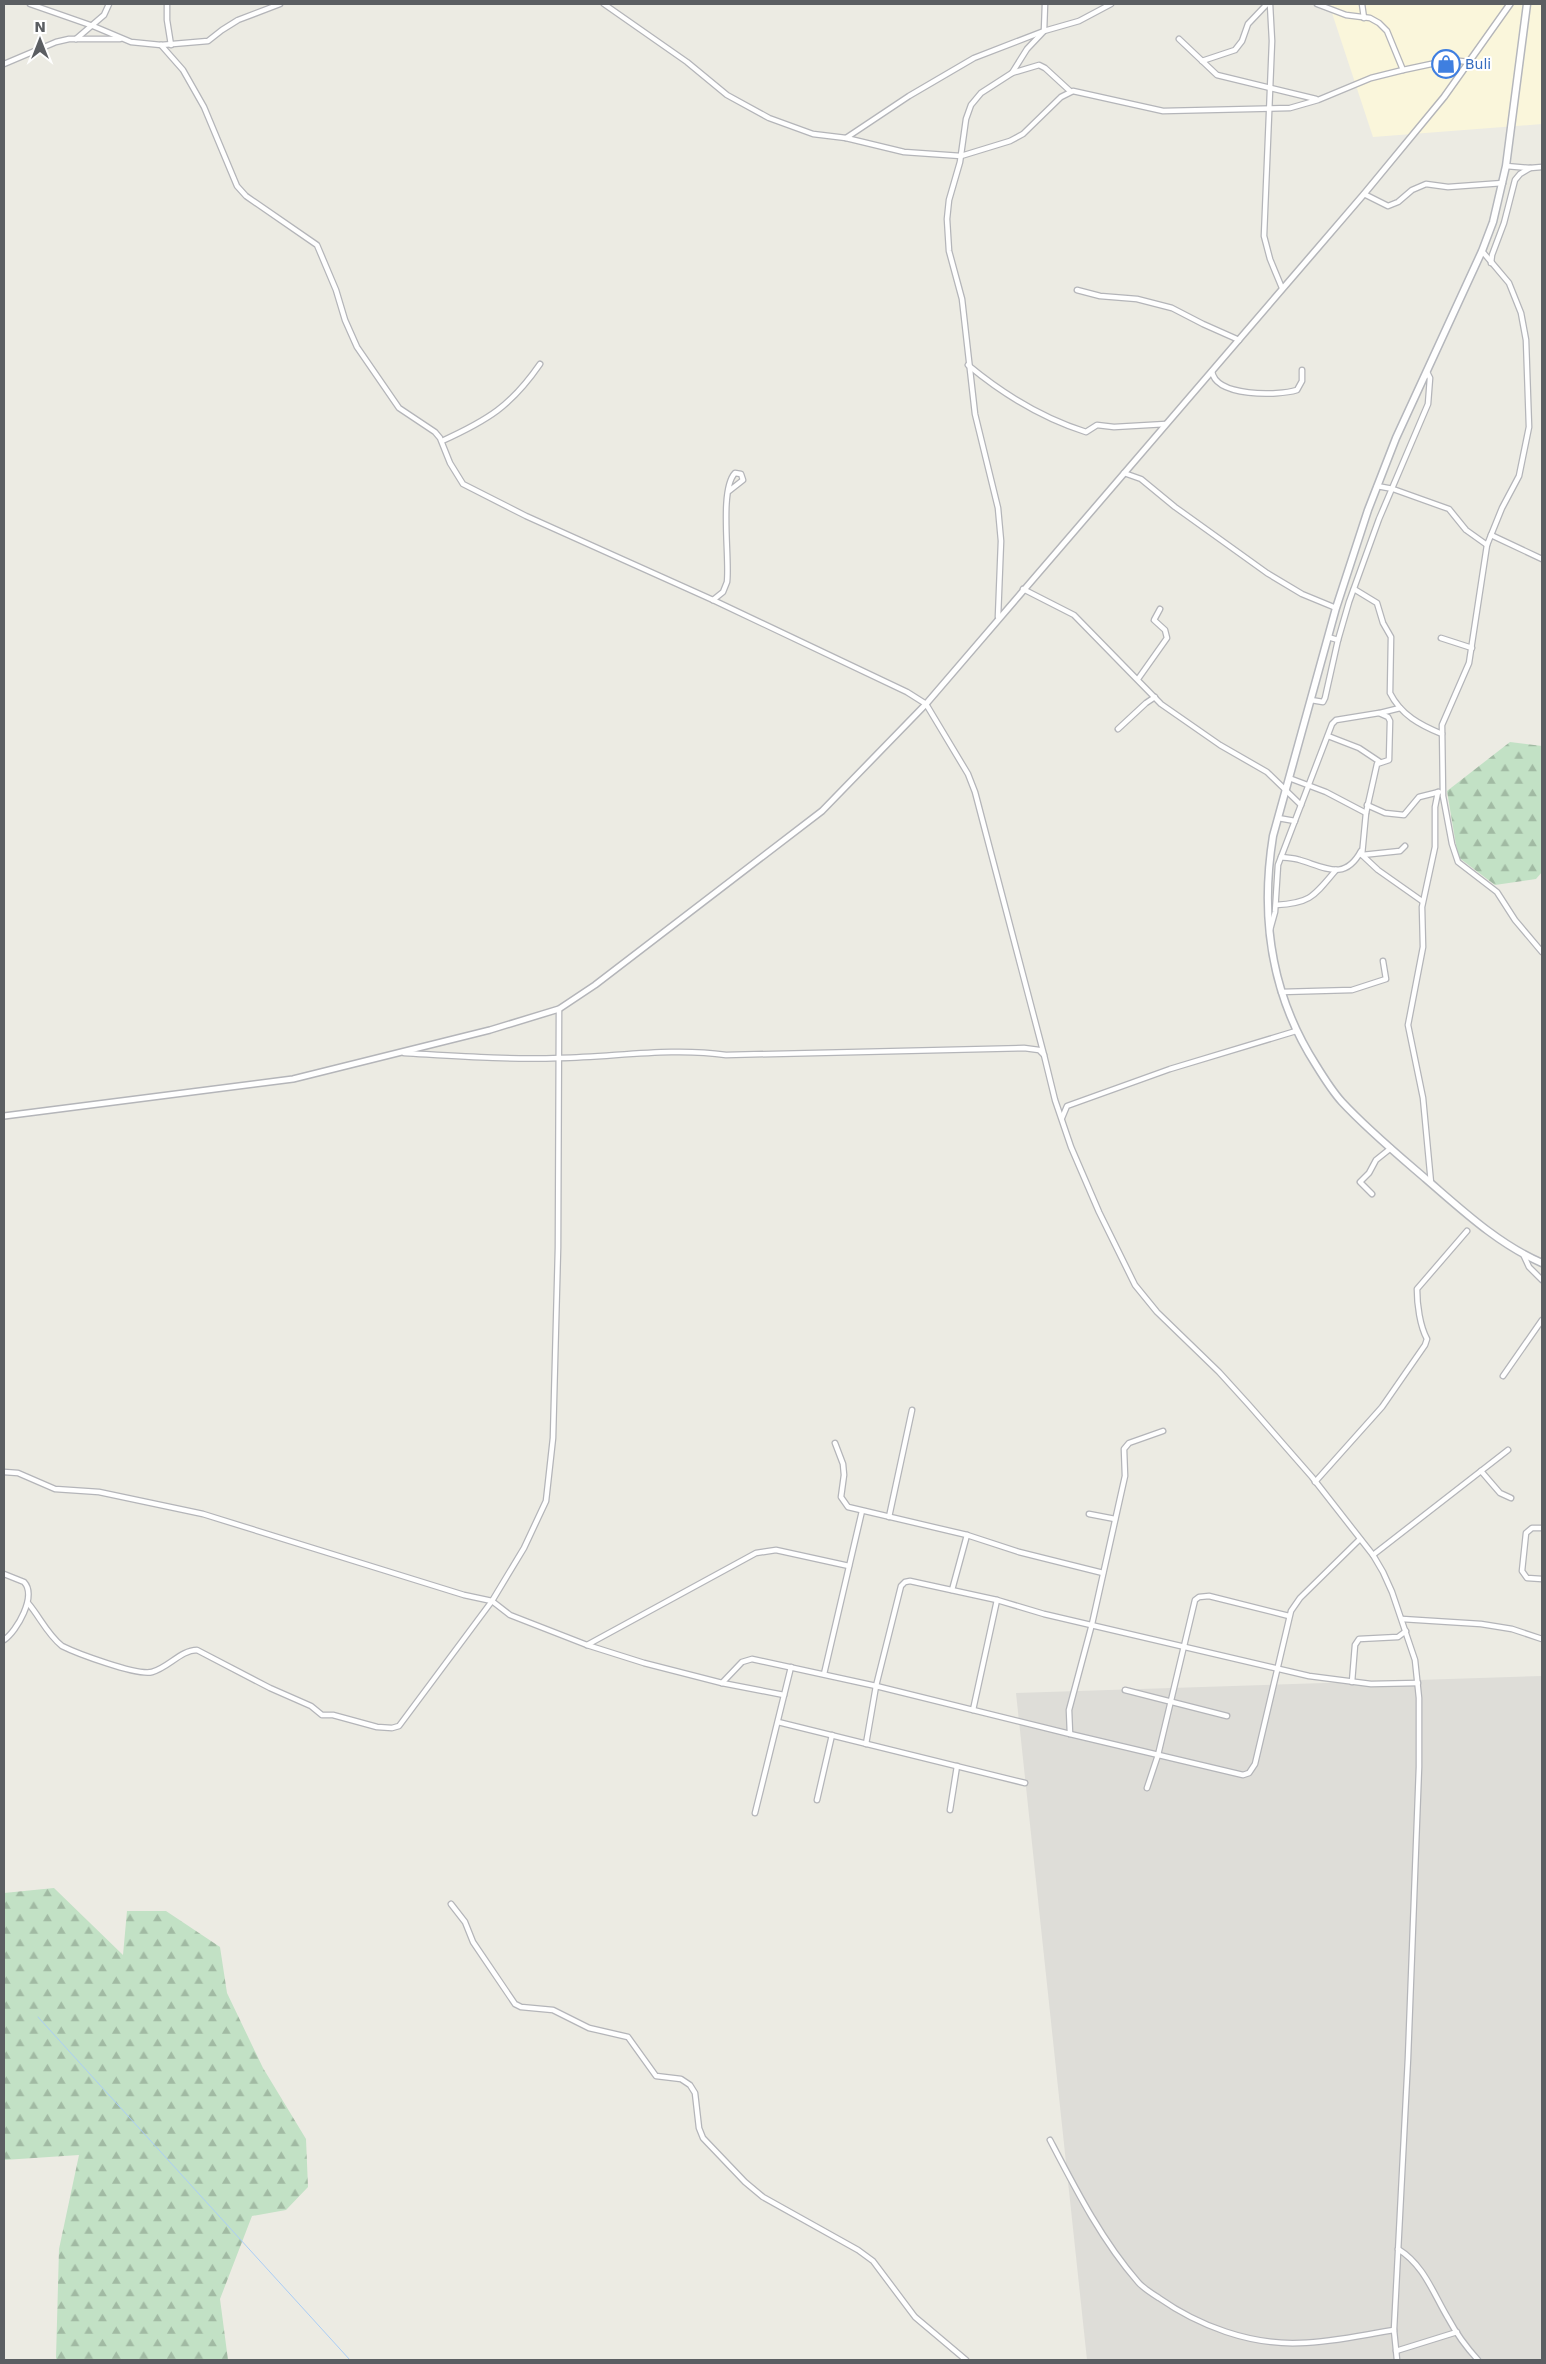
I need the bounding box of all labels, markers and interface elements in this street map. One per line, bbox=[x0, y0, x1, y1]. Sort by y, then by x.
north arrow bbox=[15, 15, 65, 65]
text: N bbox=[34, 19, 46, 35]
shop icon: Buli bbox=[1431, 49, 1461, 79]
place label: Buli bbox=[1465, 56, 1491, 72]

